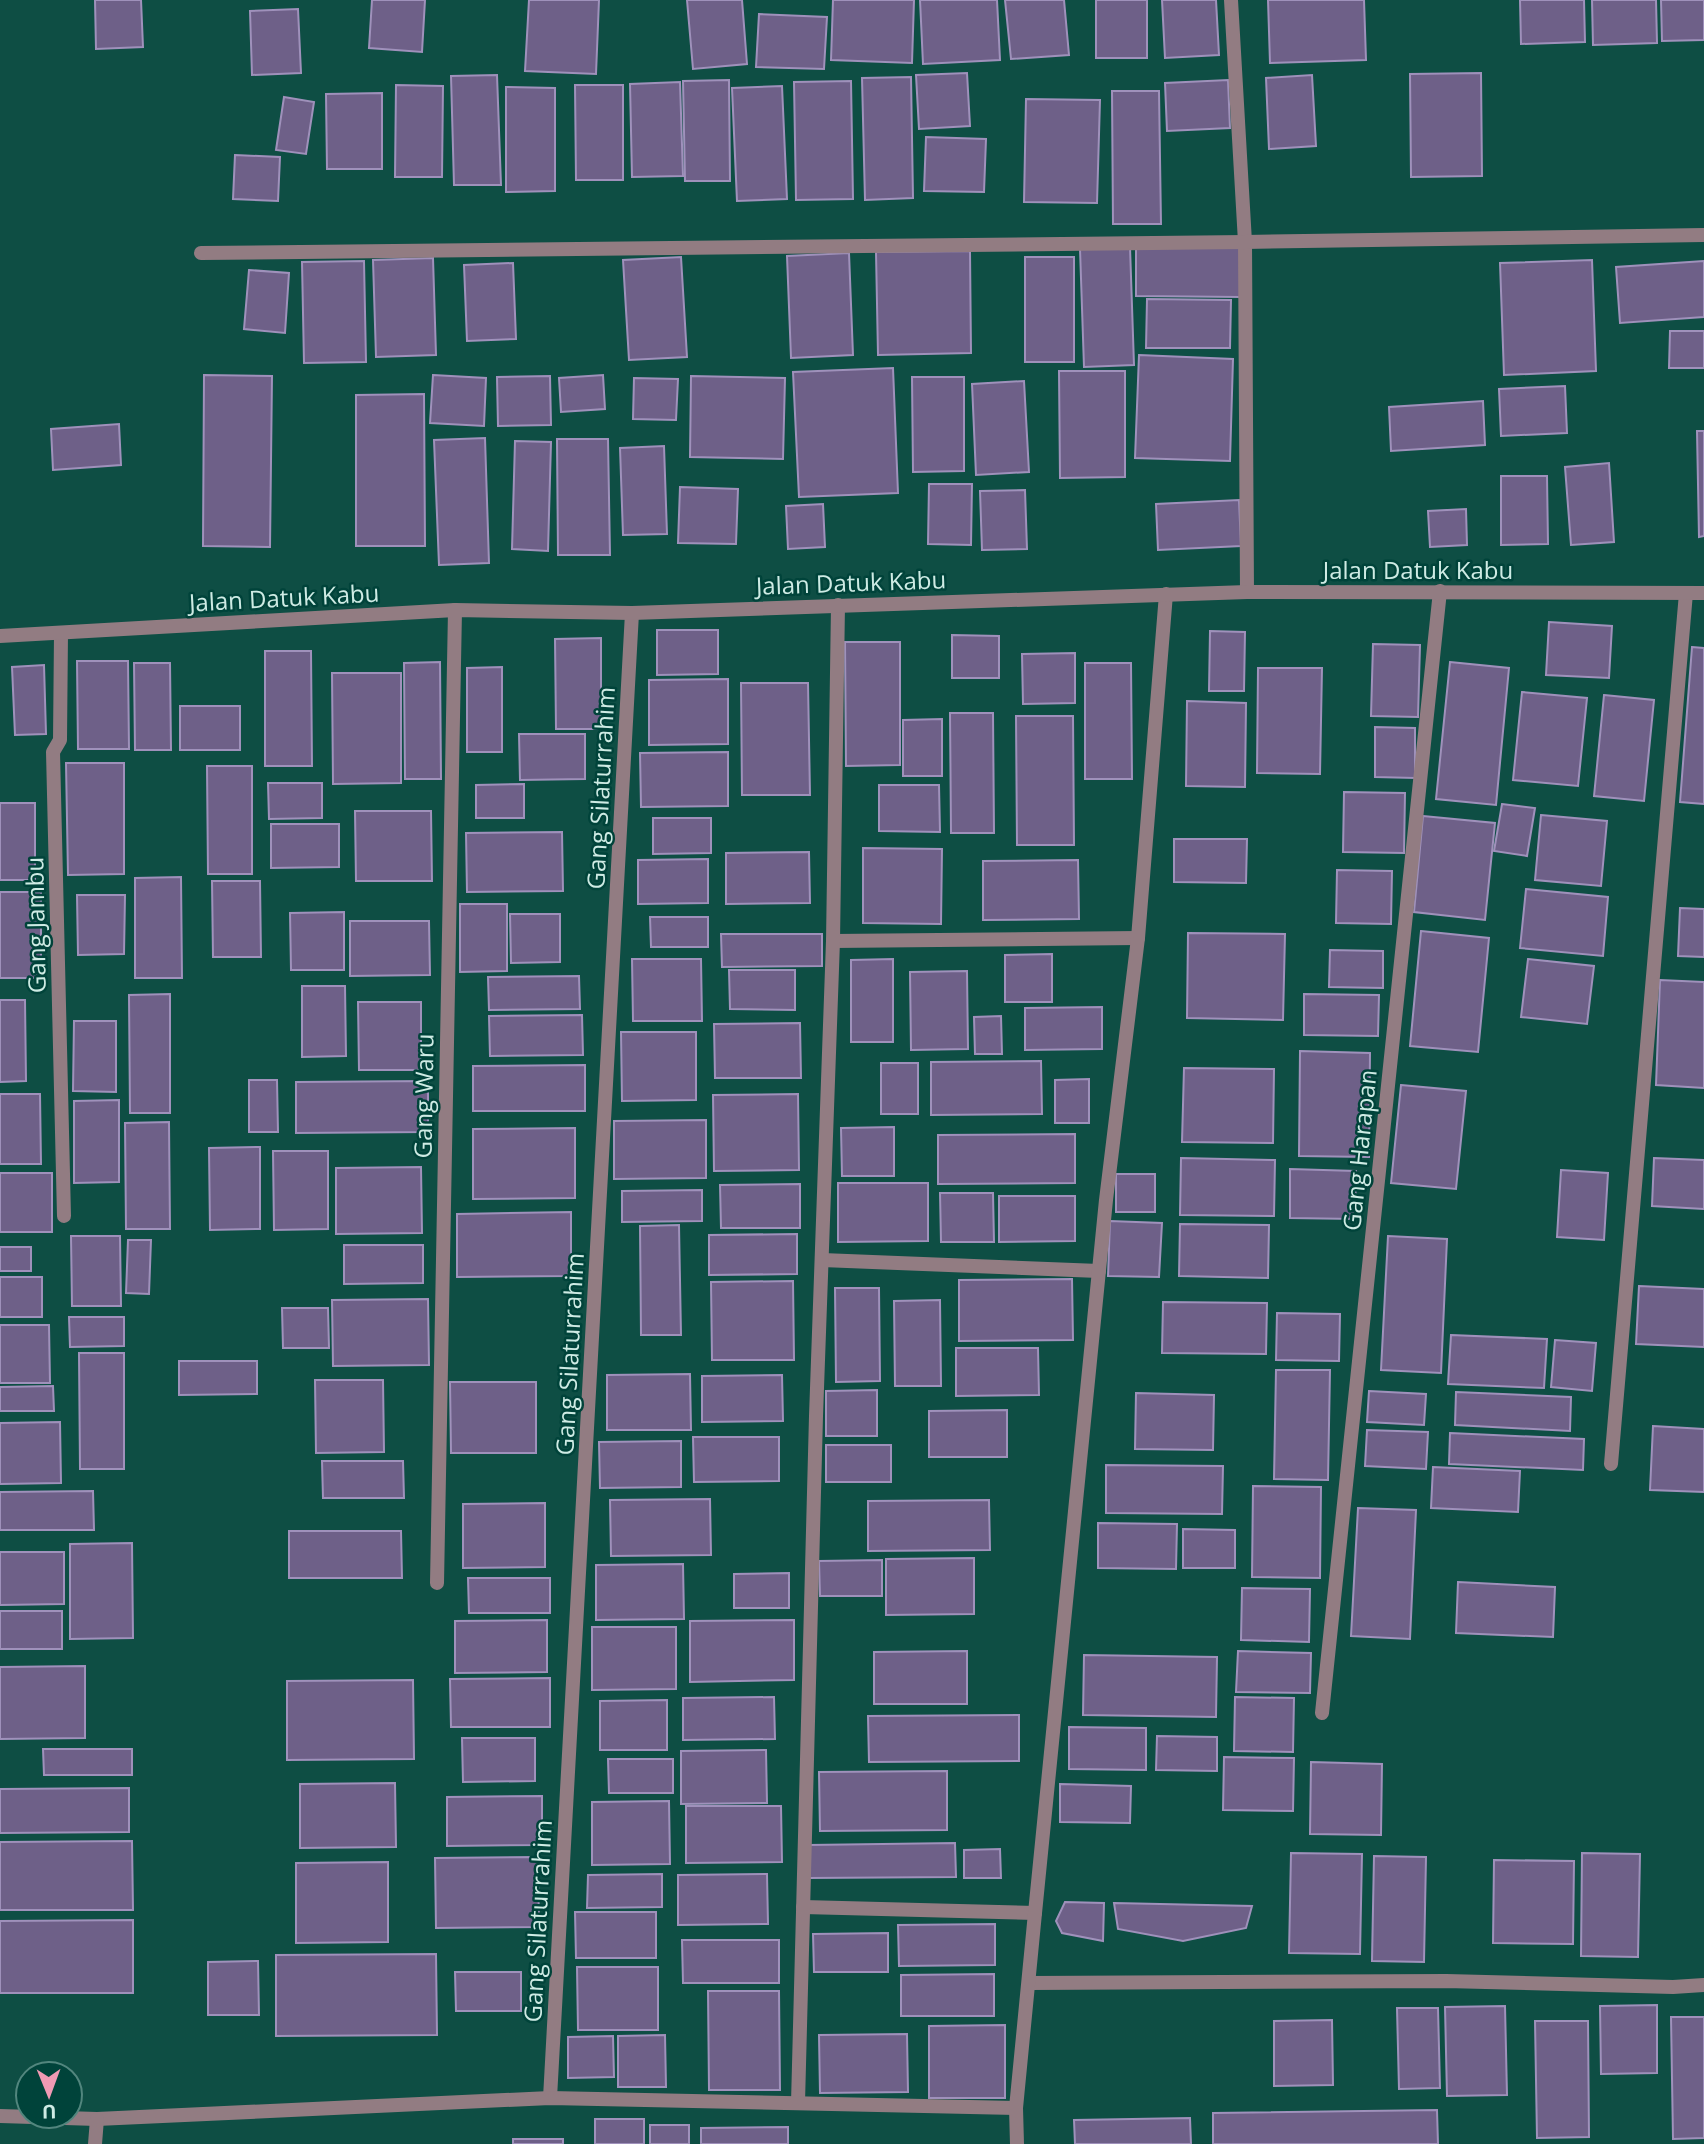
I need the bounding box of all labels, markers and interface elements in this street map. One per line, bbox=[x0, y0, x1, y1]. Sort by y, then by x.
street label: Jalan Datuk Kabu bbox=[1321, 553, 1513, 586]
street label: Jalan Datuk Kabu bbox=[753, 562, 947, 602]
street label: Jalan Datuk Kabu bbox=[186, 576, 380, 619]
street label: Gang Silaturrahim bbox=[578, 686, 622, 890]
street label: Gang Jambu bbox=[17, 857, 53, 993]
street label: Gang Waru bbox=[405, 1033, 441, 1159]
street label: Gang Harapan bbox=[1334, 1068, 1384, 1232]
street label: Gang Silaturrahim bbox=[547, 1252, 591, 1456]
street label: Gang Silaturrahim bbox=[515, 1819, 559, 2023]
north arrow bbox=[14, 2060, 84, 2130]
text: U bbox=[42, 2099, 57, 2125]

